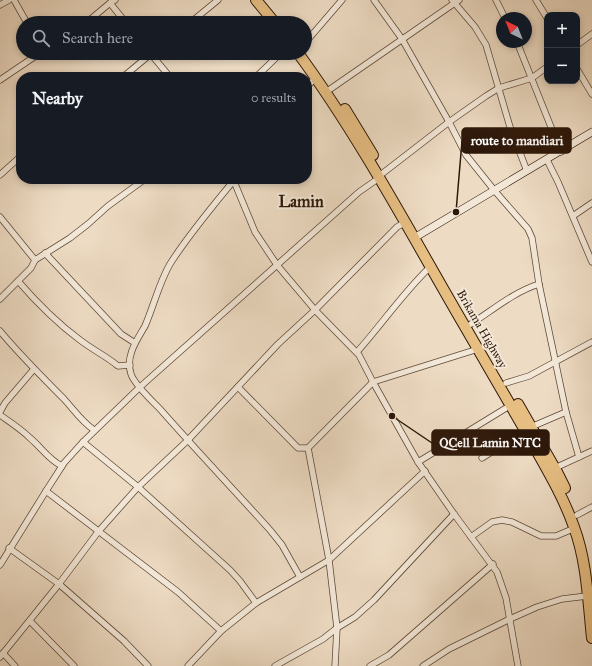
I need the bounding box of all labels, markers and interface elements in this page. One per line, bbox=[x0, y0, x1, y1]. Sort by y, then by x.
north arrow bbox=[496, 12, 532, 48]
map controls bbox=[544, 12, 580, 84]
button: + bbox=[544, 12, 580, 48]
search box bbox=[16, 16, 312, 60]
icon: search bbox=[30, 27, 52, 49]
text: Search here bbox=[62, 29, 133, 47]
button: − bbox=[544, 48, 580, 84]
text: Nearby bbox=[32, 88, 83, 109]
text: 0 results bbox=[251, 90, 296, 106]
callout: route to mandiari bbox=[462, 128, 571, 153]
text: route to mandiari bbox=[470, 133, 564, 149]
district label: Lamin bbox=[278, 192, 324, 211]
street label: Brikama Highway bbox=[453, 287, 510, 372]
callout: QCell Lamin NTC bbox=[432, 430, 549, 455]
text: QCell Lamin NTC bbox=[439, 435, 541, 451]

